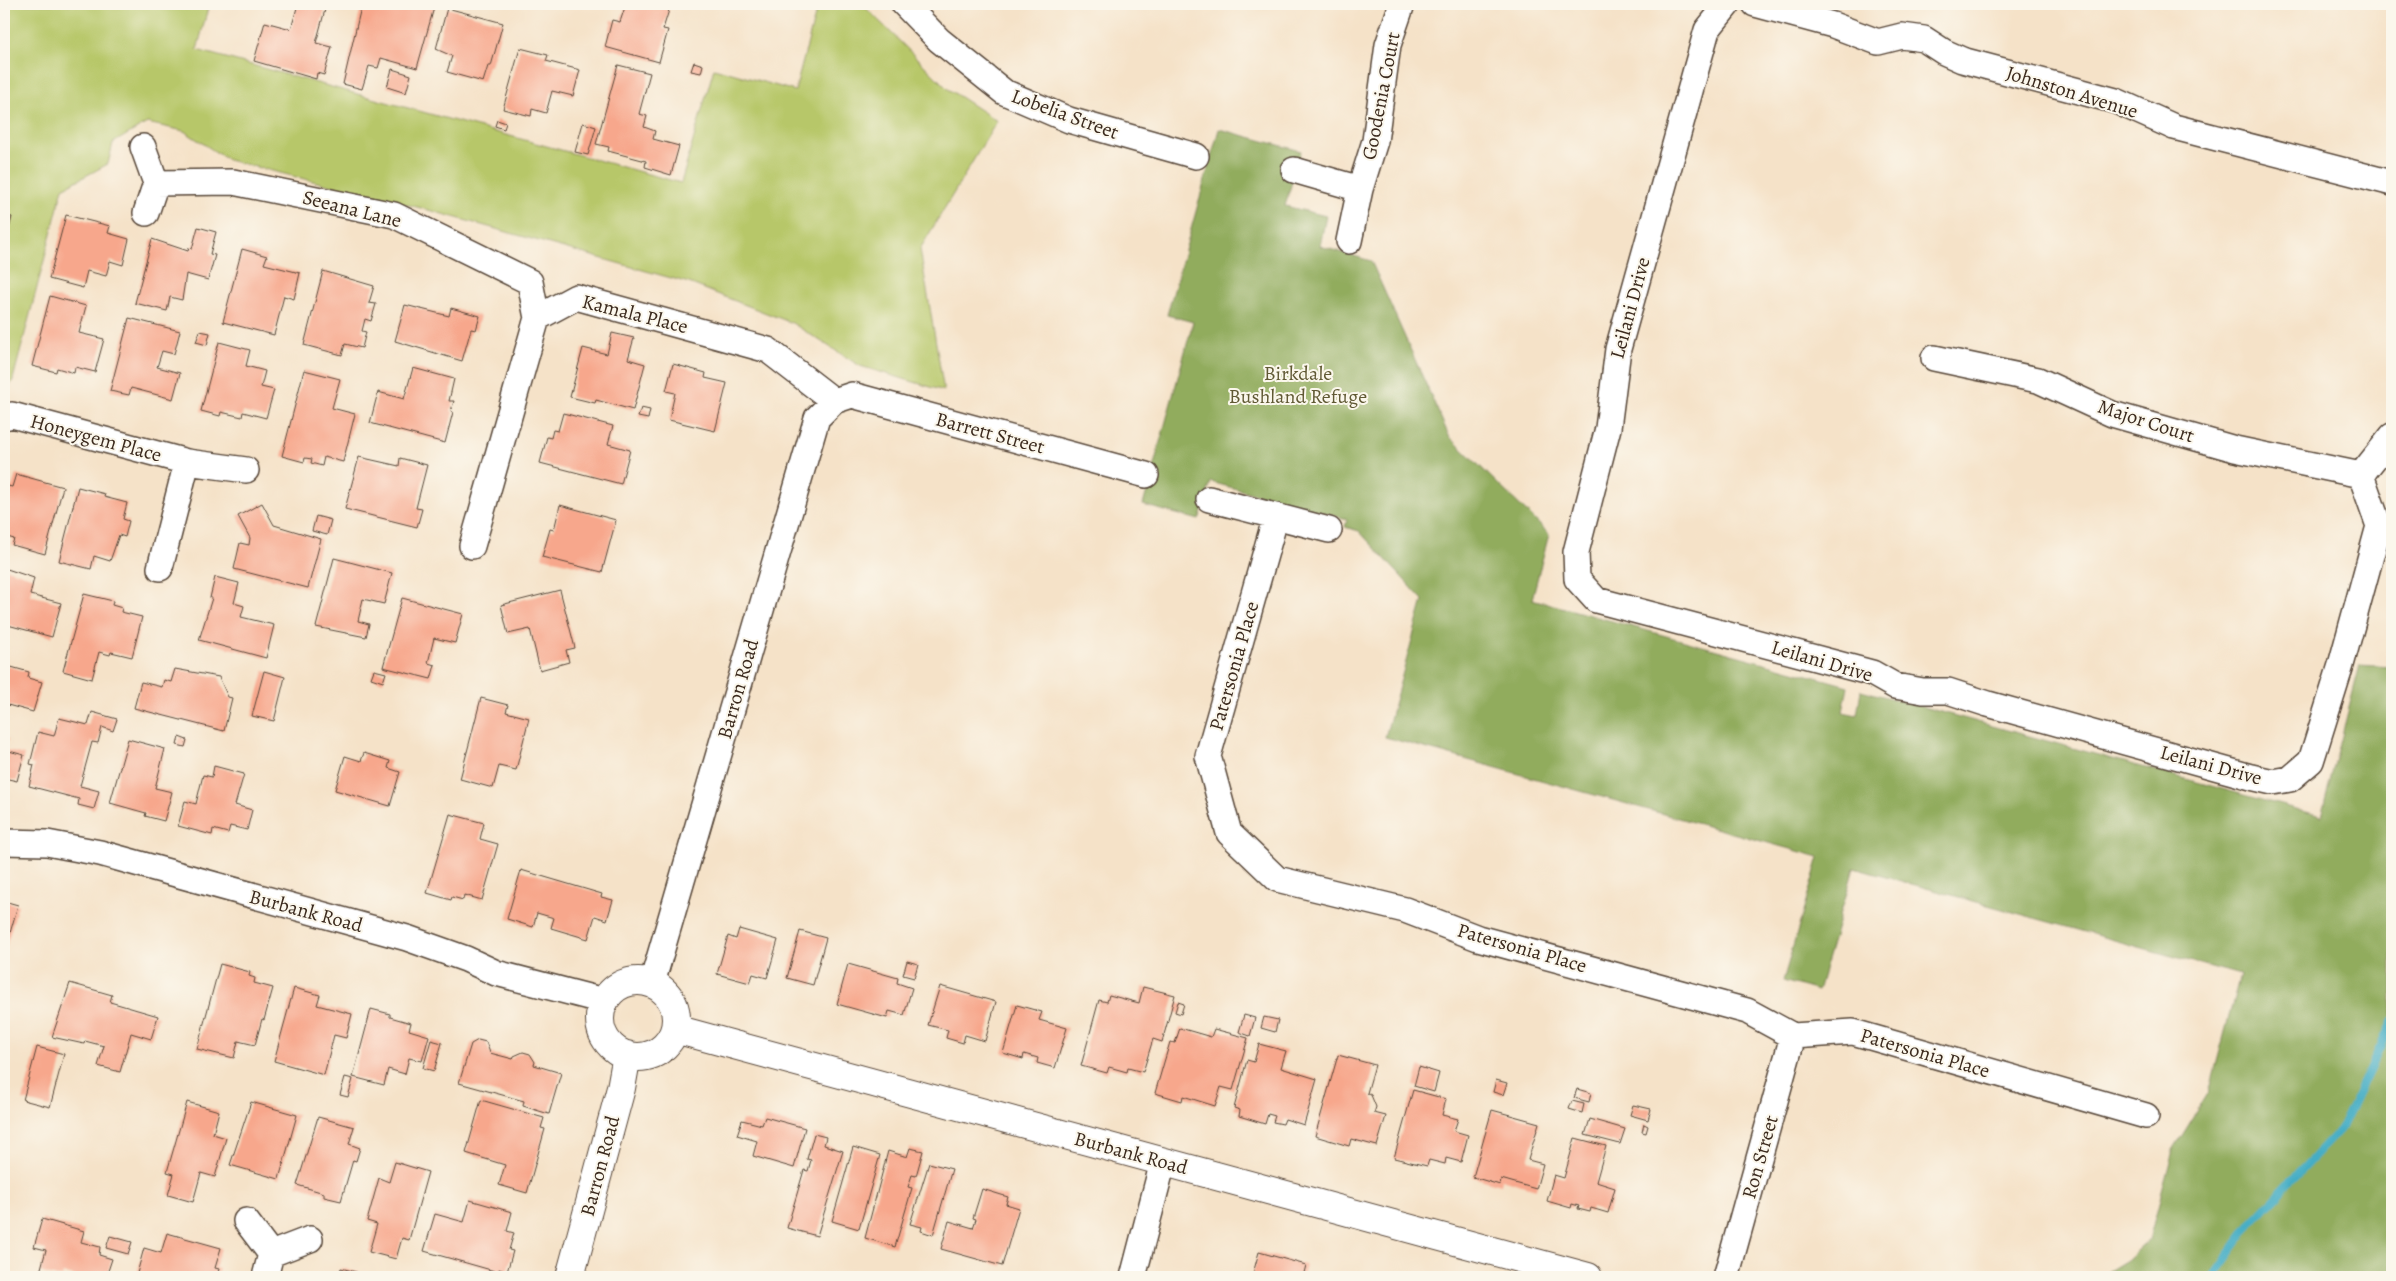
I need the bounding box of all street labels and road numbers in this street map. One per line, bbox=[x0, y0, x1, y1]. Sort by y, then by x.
street label: Goodenia Court bbox=[1355, 29, 1407, 162]
street label: Johnston Avenue bbox=[2003, 59, 2141, 125]
street label: Lobelia Street bbox=[1008, 82, 1123, 146]
street label: Seeana Lane bbox=[300, 184, 404, 234]
street label: Leilani Drive bbox=[1603, 254, 1657, 362]
street label: Kamala Place bbox=[579, 288, 691, 340]
street label: Major Court bbox=[2094, 393, 2198, 449]
street label: Barrett Street bbox=[933, 406, 1048, 461]
street label: Honeygem Place bbox=[27, 407, 165, 469]
street label: Patersonia Place bbox=[1203, 598, 1265, 734]
street label: Leilani Drive bbox=[1768, 634, 1876, 688]
street label: Barron Road bbox=[711, 636, 765, 742]
street label: Leilani Drive bbox=[2157, 738, 2265, 792]
street label: Burbank Road bbox=[246, 883, 366, 939]
street label: Patersonia Place bbox=[1454, 917, 1590, 979]
street label: Patersonia Place bbox=[1857, 1022, 1993, 1084]
street label: Ron Street bbox=[1735, 1112, 1785, 1202]
street label: Barron Road bbox=[574, 1113, 626, 1219]
street label: Burbank Road bbox=[1071, 1125, 1191, 1181]

